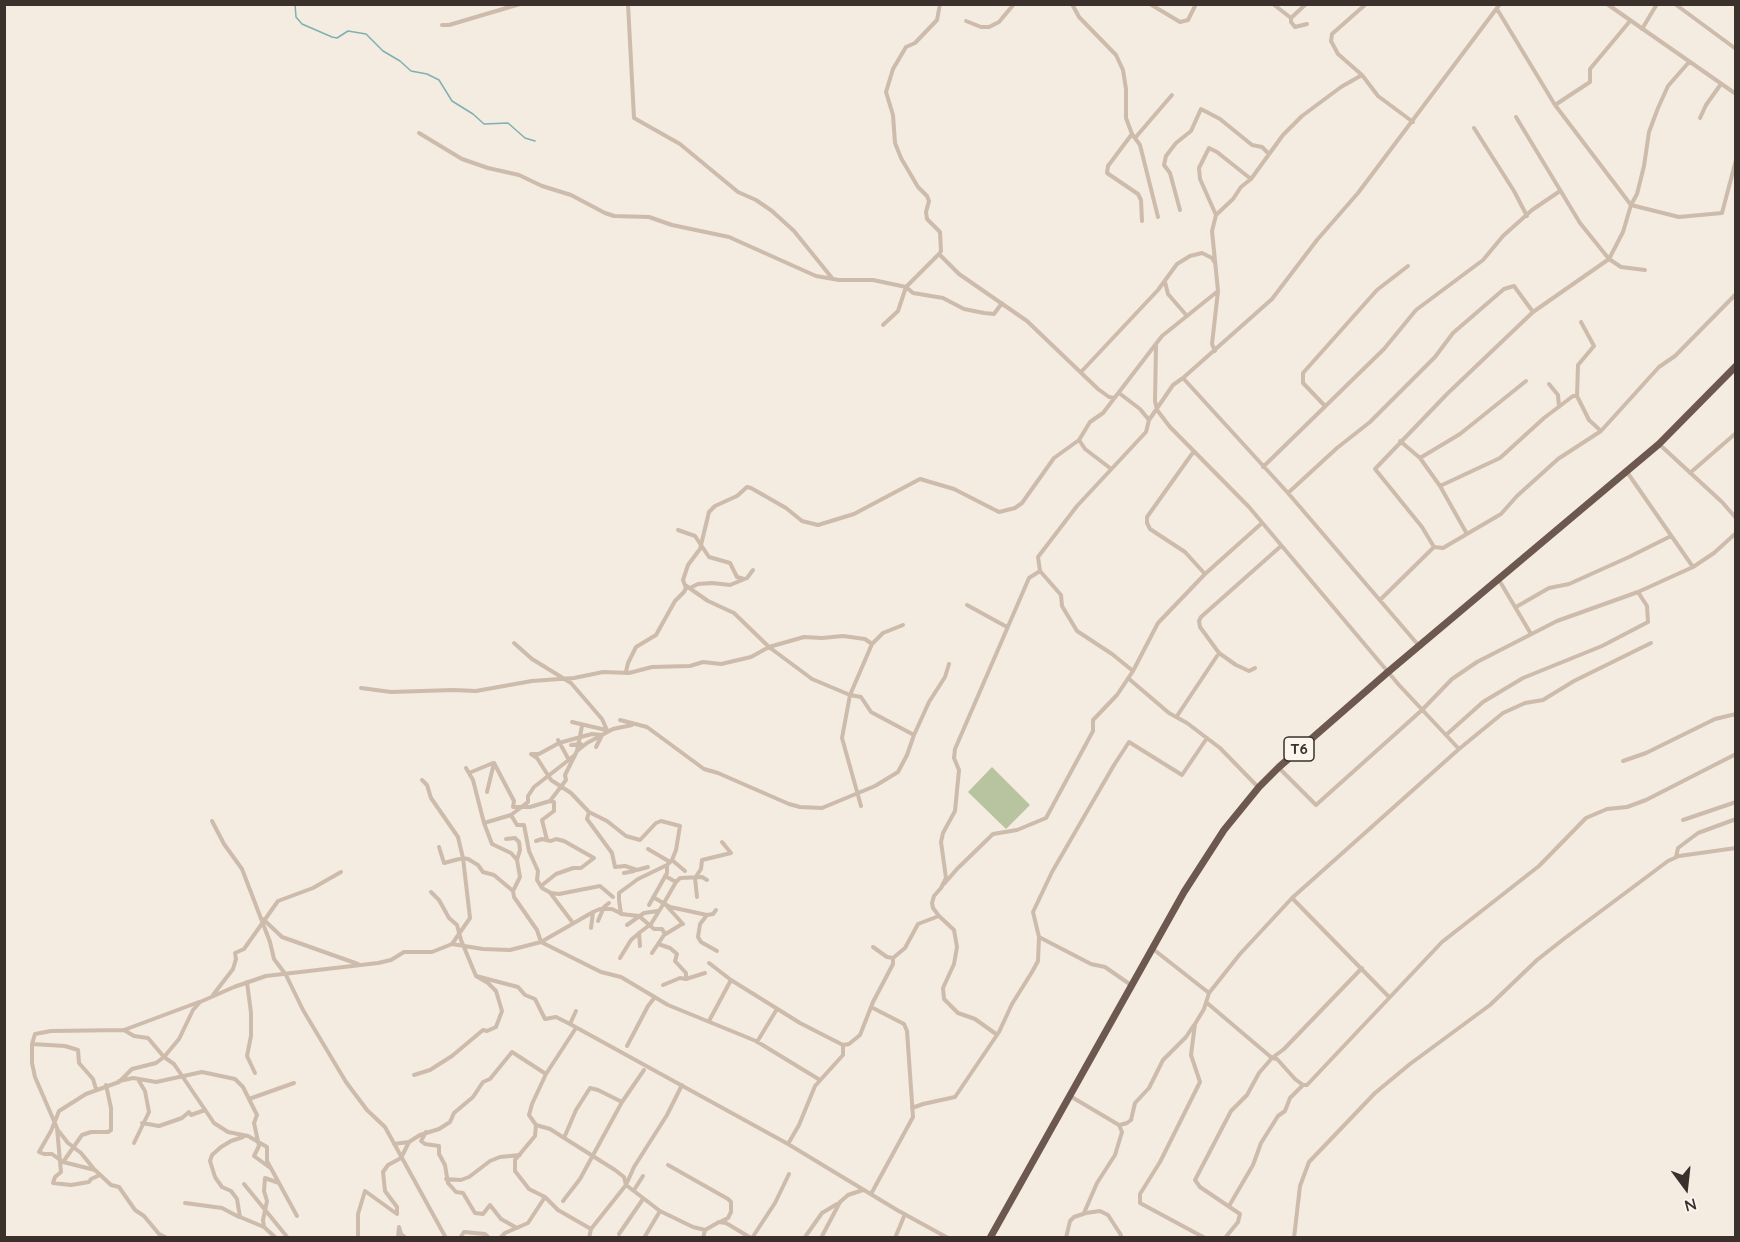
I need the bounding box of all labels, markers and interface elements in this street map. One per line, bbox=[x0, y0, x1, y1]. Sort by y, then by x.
road number: T6 bbox=[1284, 737, 1314, 761]
north arrow bbox=[1656, 1158, 1716, 1218]
text: N bbox=[1682, 1194, 1699, 1217]

